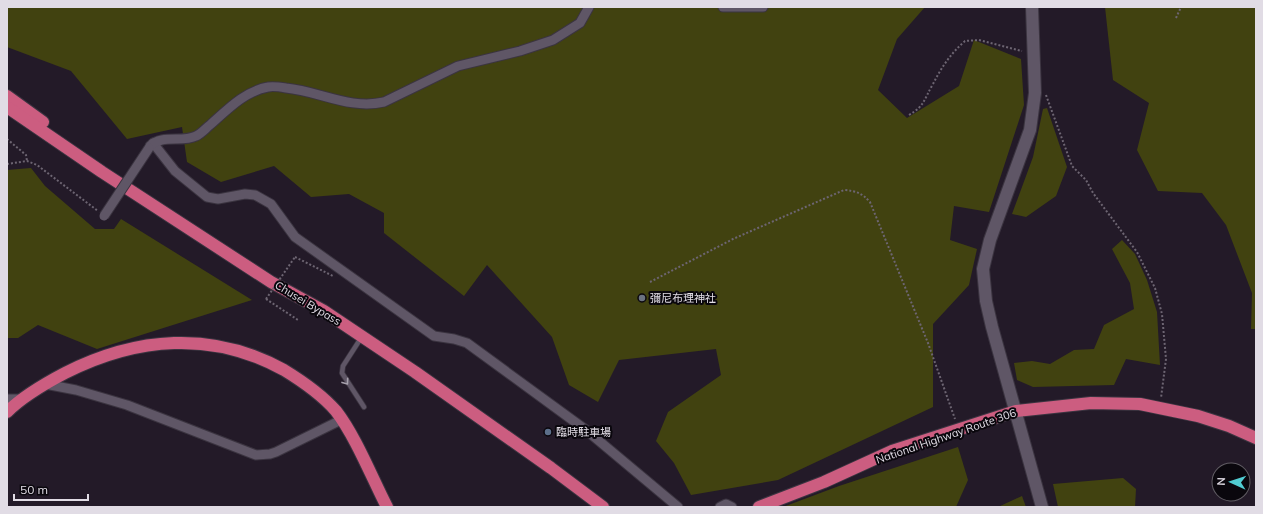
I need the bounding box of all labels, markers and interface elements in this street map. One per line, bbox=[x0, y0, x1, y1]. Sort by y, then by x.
street label: Chusei Bypass bbox=[272, 278, 344, 328]
place label: 彌尼布理神社 bbox=[650, 291, 716, 305]
marker: 彌尼布理神社 bbox=[637, 293, 647, 303]
one-way arrow bbox=[341, 378, 349, 385]
street label: National Highway Route 306 bbox=[874, 405, 1018, 467]
place label: 臨時駐車場 bbox=[556, 425, 611, 439]
marker: 臨時駐車場 bbox=[543, 427, 553, 437]
north arrow bbox=[1211, 462, 1251, 502]
scale bar bbox=[14, 476, 88, 502]
text: N bbox=[1214, 477, 1228, 486]
text: 50 m bbox=[20, 482, 48, 497]

